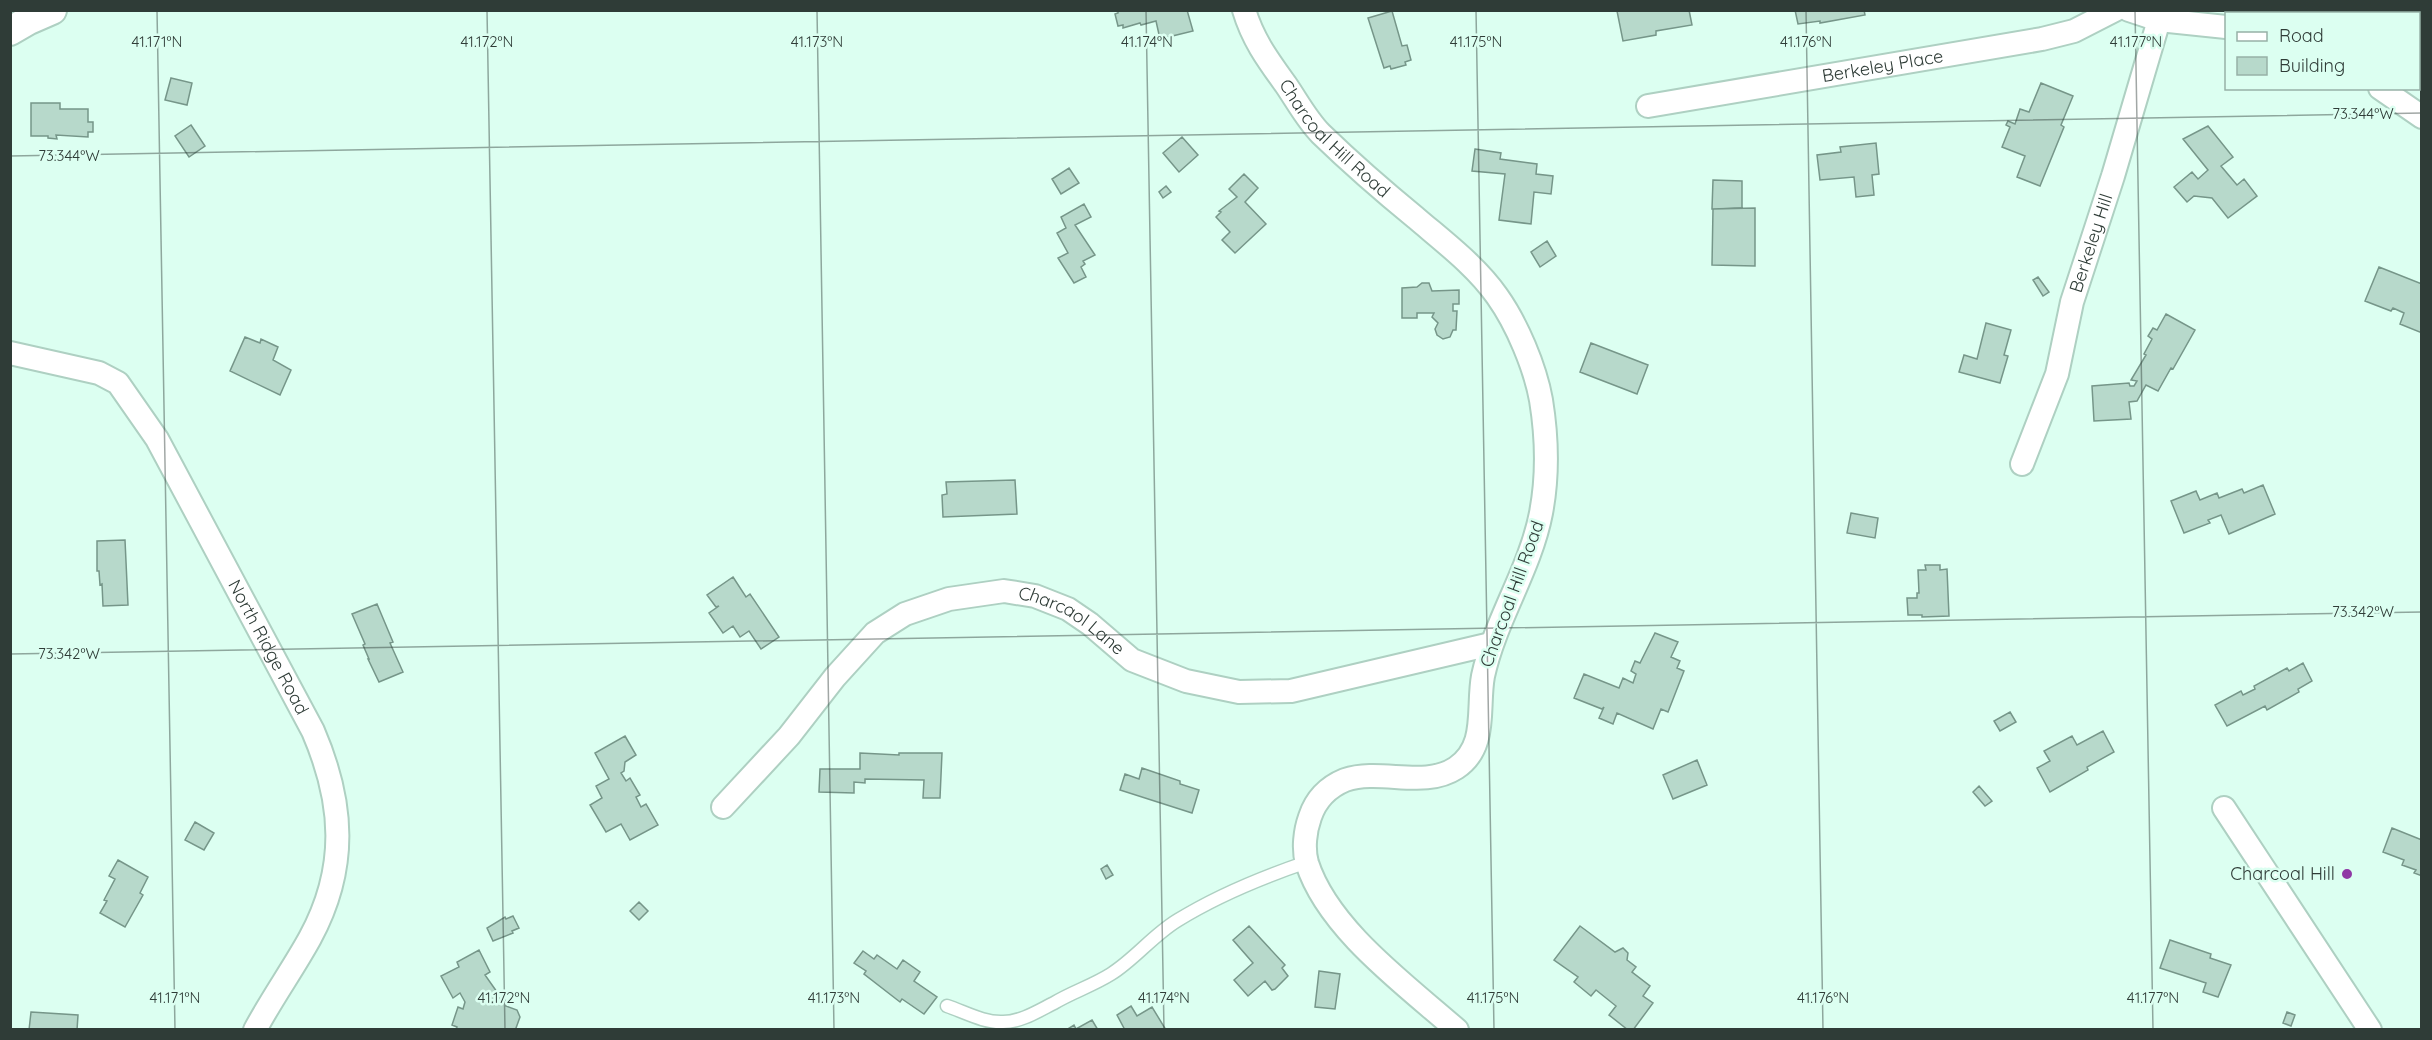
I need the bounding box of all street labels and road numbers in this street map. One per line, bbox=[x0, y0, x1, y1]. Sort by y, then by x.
street label: Berkeley Place bbox=[1820, 44, 1945, 87]
street label: Charcoal Hill Road bbox=[1274, 74, 1395, 202]
street label: Berkeley Hill bbox=[2064, 191, 2117, 295]
street label: Charcoal Hill Road bbox=[1474, 517, 1549, 670]
street label: North Ridge Road bbox=[223, 576, 314, 718]
street label: Charcaol Lane bbox=[1017, 582, 1130, 660]

